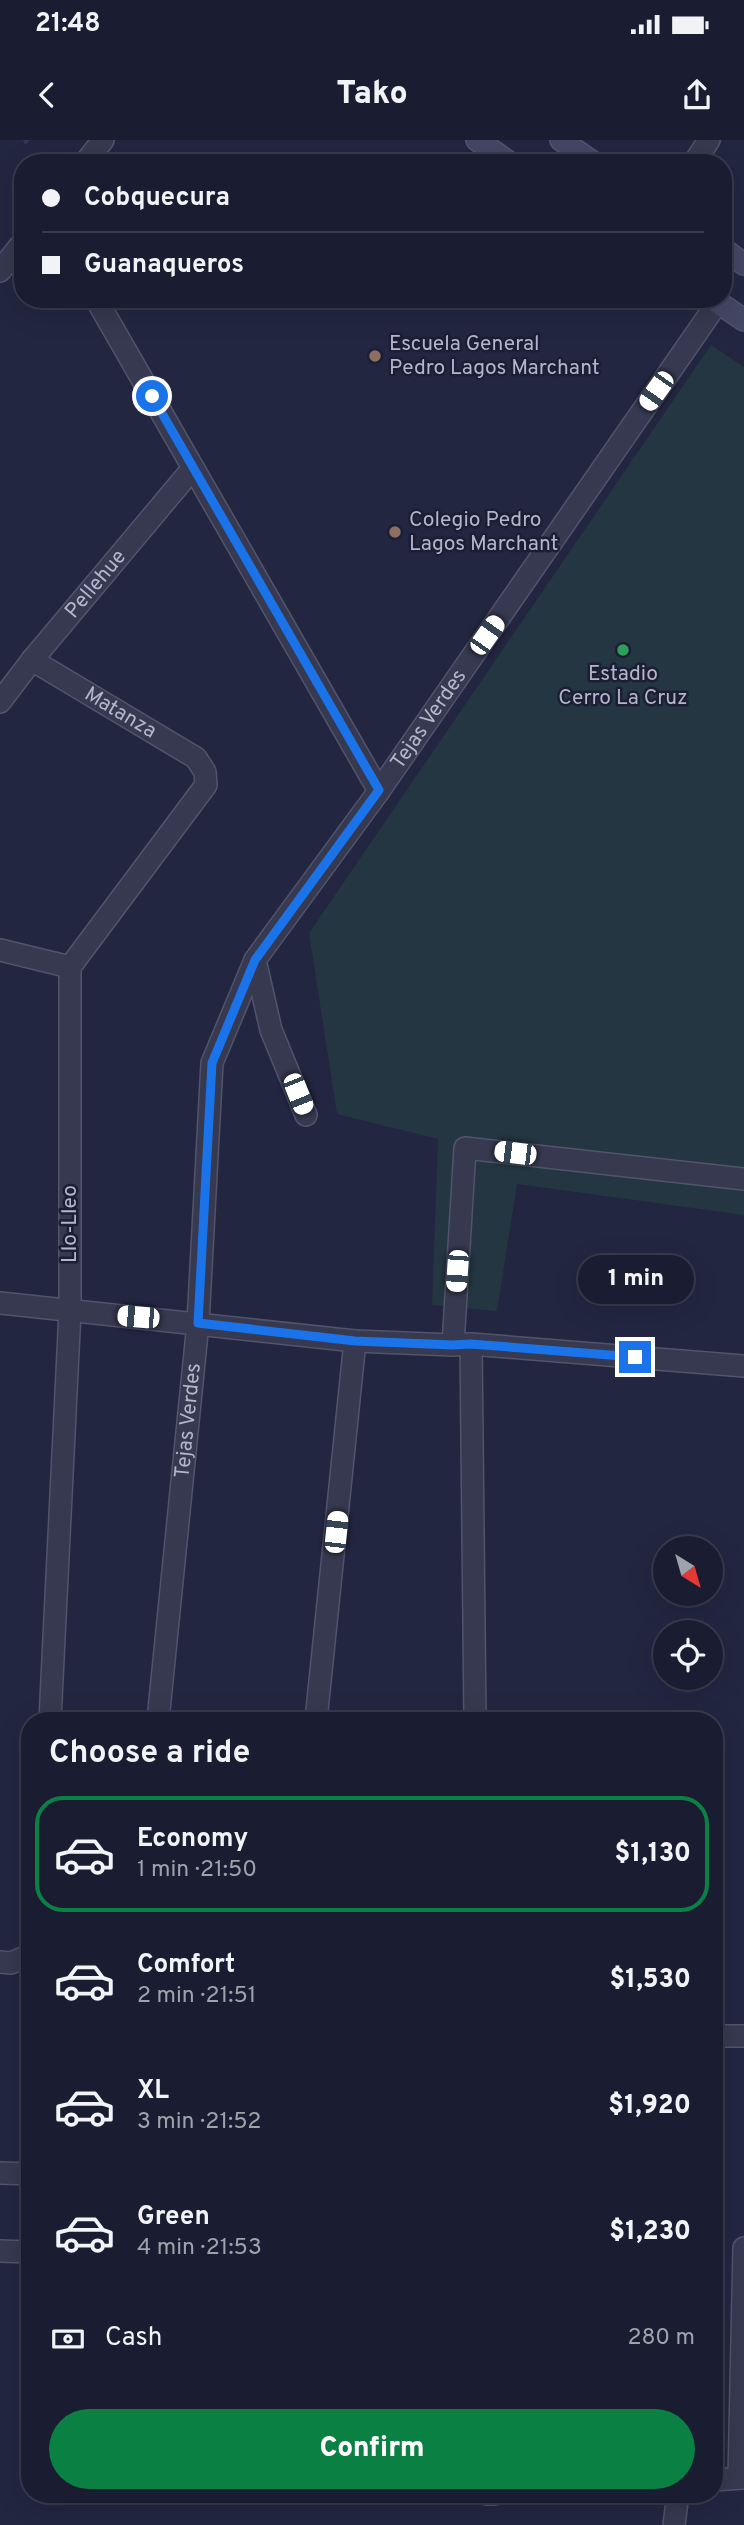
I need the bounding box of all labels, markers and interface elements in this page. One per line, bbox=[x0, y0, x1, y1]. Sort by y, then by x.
text: 21:48 bbox=[35, 8, 101, 41]
text: Tako bbox=[336, 75, 408, 115]
icon: back bbox=[28, 76, 66, 114]
icon: share bbox=[678, 76, 716, 114]
text: Cobquecura bbox=[84, 182, 230, 215]
text: Guanaqueros bbox=[84, 249, 244, 282]
place label: Escuela General Pedro Lagos Marchant bbox=[389, 331, 600, 382]
marker: Escuela General Pedro Lagos Marchant bbox=[367, 348, 383, 364]
car bbox=[636, 368, 677, 414]
route start bbox=[136, 380, 168, 412]
place label: Colegio Pedro Lagos Marchant bbox=[409, 507, 559, 558]
marker: Colegio Pedro Lagos Marchant bbox=[387, 524, 403, 540]
street label: Pellehue bbox=[59, 544, 132, 624]
car bbox=[467, 612, 508, 658]
marker: Estadio Cerro La Cruz bbox=[615, 642, 631, 658]
place label: Estadio Cerro La Cruz bbox=[558, 661, 688, 712]
street label: Tejas Verdes bbox=[385, 664, 473, 774]
street label: Matanza bbox=[79, 681, 161, 745]
car bbox=[281, 1071, 316, 1117]
car bbox=[493, 1140, 538, 1166]
street label: Llo-Lleo bbox=[57, 1185, 84, 1263]
car bbox=[446, 1249, 469, 1293]
callout: 1 min bbox=[577, 1256, 693, 1304]
text: 1 min bbox=[608, 1265, 664, 1294]
car bbox=[117, 1305, 160, 1329]
route end bbox=[619, 1341, 651, 1373]
street label: Tejas Verdes bbox=[169, 1362, 207, 1479]
car bbox=[324, 1510, 349, 1554]
north arrow bbox=[653, 1536, 723, 1606]
map controls bbox=[653, 1536, 723, 1690]
button: locate bbox=[653, 1620, 723, 1690]
text: Choose a ride bbox=[49, 1734, 250, 1774]
icon: car bbox=[53, 1823, 116, 1886]
text: Economy bbox=[137, 1823, 248, 1856]
text: $1,130 bbox=[615, 1838, 691, 1871]
text: 1 min · 21:50 bbox=[137, 1856, 257, 1885]
icon: car bbox=[53, 1949, 116, 2012]
text: Comfort bbox=[137, 1949, 235, 1982]
text: $1,530 bbox=[609, 1964, 691, 1997]
text: 2 min · 21:51 bbox=[137, 1982, 256, 2011]
icon: car bbox=[53, 2075, 116, 2138]
text: XL bbox=[137, 2075, 169, 2108]
text: $1,920 bbox=[608, 2090, 691, 2123]
text: 3 min · 21:52 bbox=[137, 2108, 261, 2137]
icon: car bbox=[53, 2201, 116, 2264]
text: Green bbox=[137, 2201, 210, 2234]
text: $1,230 bbox=[609, 2216, 691, 2249]
text: 4 min · 21:53 bbox=[137, 2234, 262, 2263]
icon: cash bbox=[49, 2320, 87, 2358]
text: Cash bbox=[105, 2322, 162, 2355]
text: 280 m bbox=[627, 2324, 695, 2353]
button: Confirm bbox=[49, 2409, 695, 2489]

